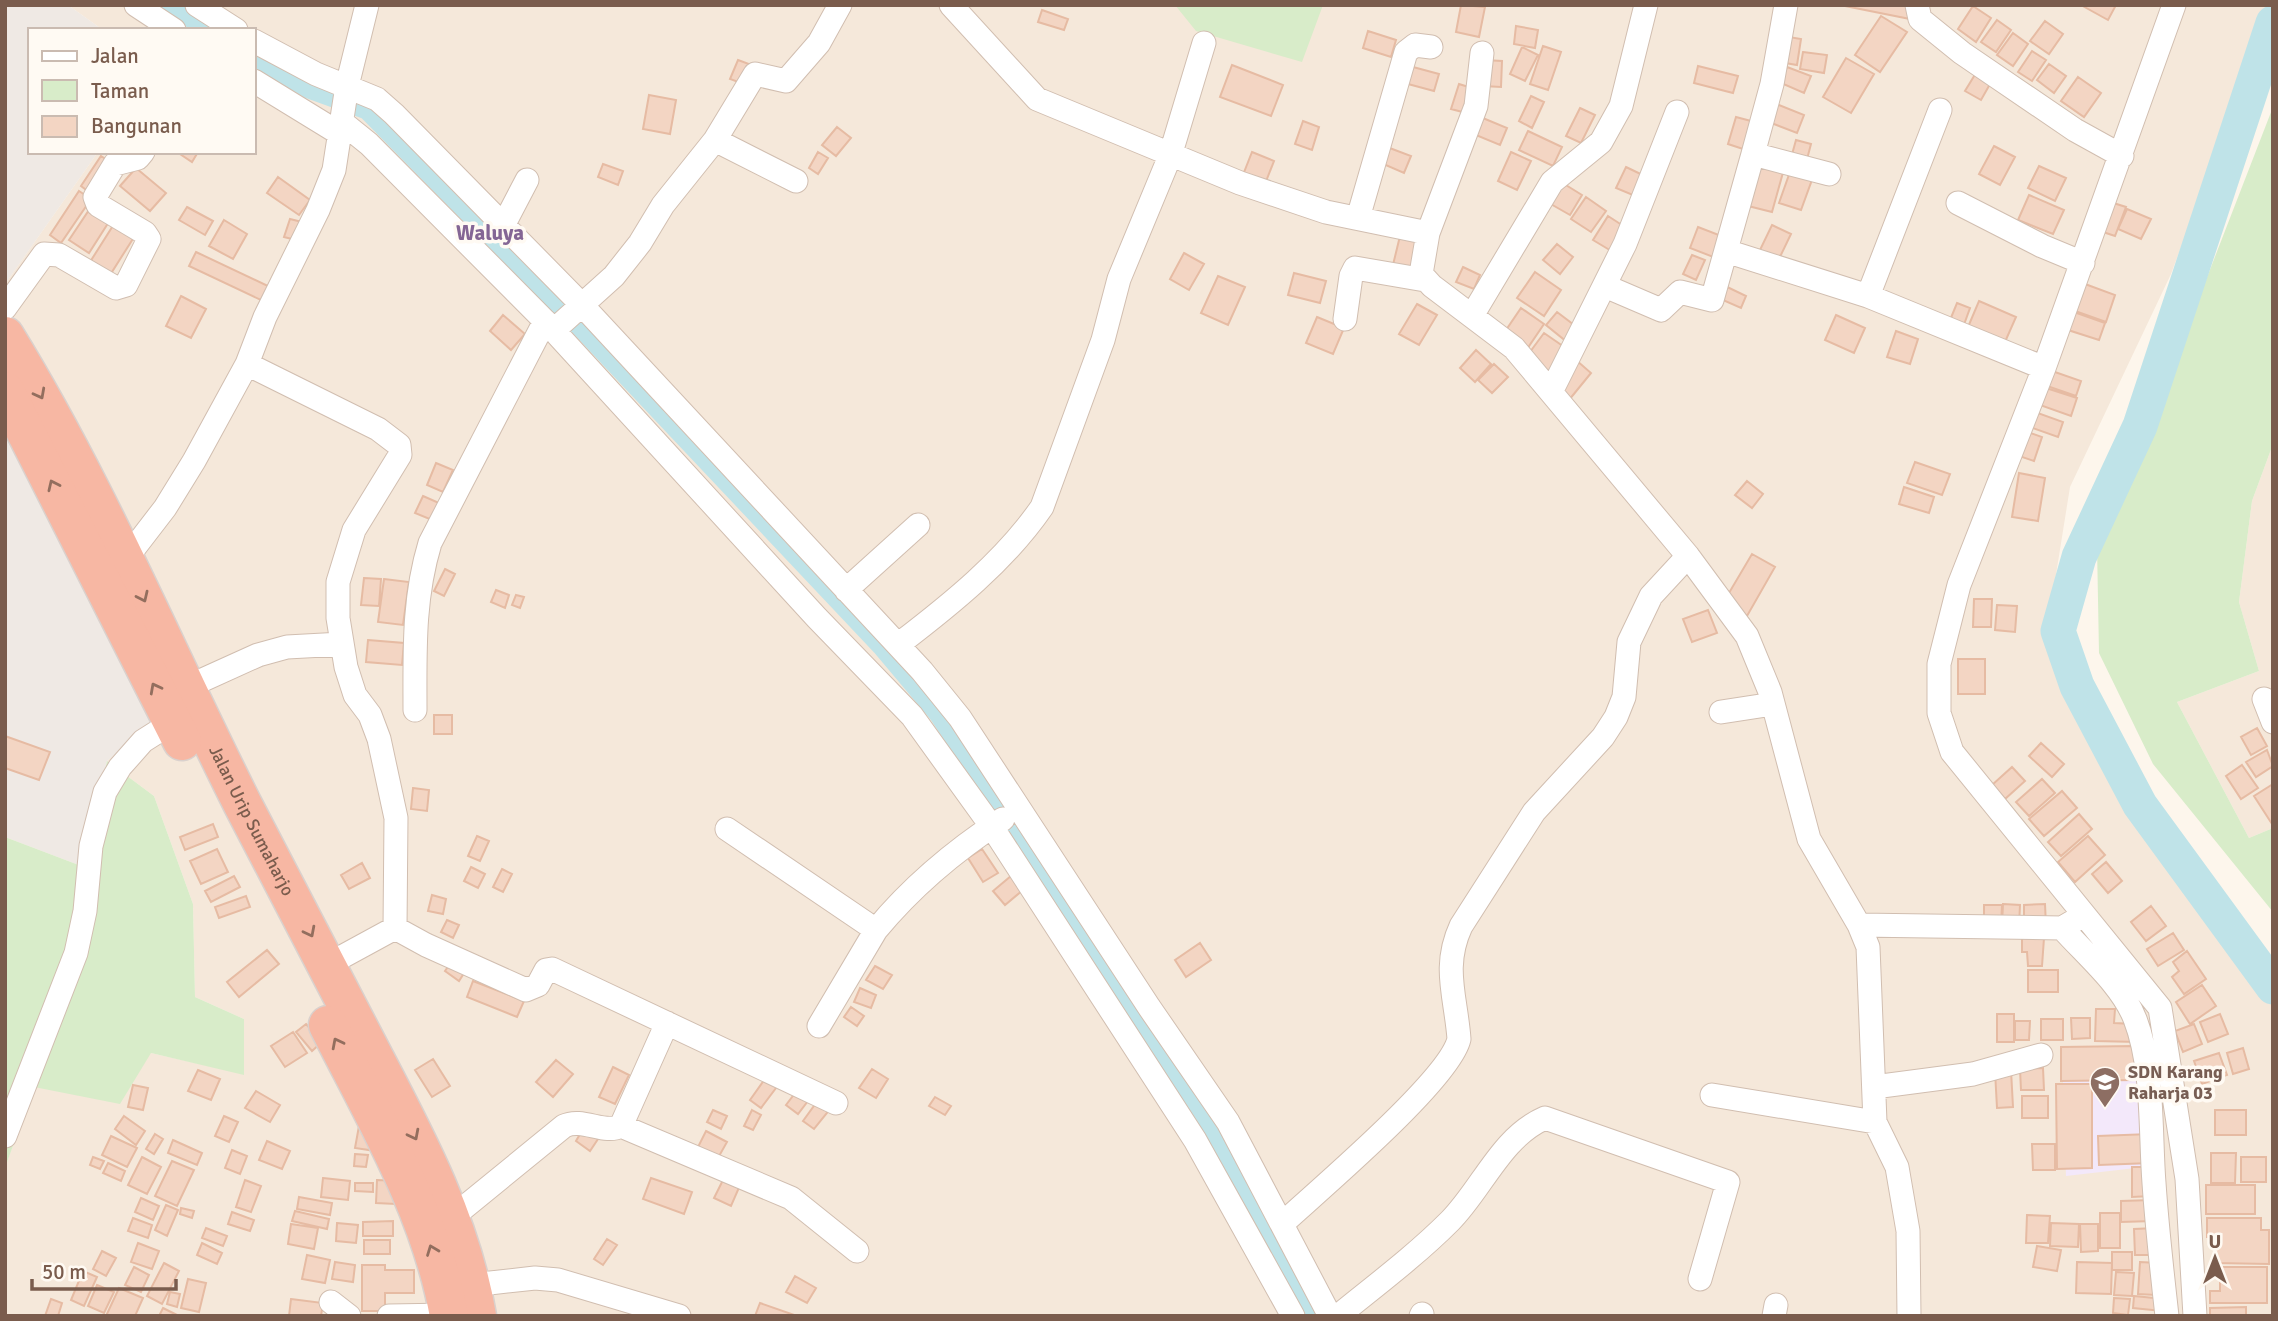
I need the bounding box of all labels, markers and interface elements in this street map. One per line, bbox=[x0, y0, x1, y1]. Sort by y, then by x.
legend bbox=[28, 28, 256, 154]
text: Jalan bbox=[91, 43, 139, 69]
text: Taman bbox=[91, 78, 149, 104]
text: Bangunan bbox=[91, 113, 182, 139]
district label: Waluya bbox=[456, 220, 524, 246]
one-way arrow bbox=[32, 387, 45, 400]
one-way arrow bbox=[47, 480, 61, 492]
one-way arrow bbox=[135, 590, 149, 602]
one-way arrow bbox=[150, 683, 164, 695]
street label: Jalan Urip Sumaharjo bbox=[204, 742, 299, 900]
one-way arrow bbox=[302, 925, 315, 937]
one-way arrow bbox=[332, 1038, 345, 1051]
place label: SDN Karang Raharja 03 bbox=[2128, 1061, 2223, 1104]
school or university icon: SDN Karang Raharja 03 bbox=[2088, 1065, 2122, 1109]
one-way arrow bbox=[406, 1128, 420, 1140]
north arrow bbox=[2180, 1223, 2250, 1293]
text: U bbox=[2209, 1230, 2221, 1254]
one-way arrow bbox=[427, 1244, 441, 1256]
scale bar bbox=[32, 1248, 175, 1292]
text: 50 m bbox=[42, 1259, 86, 1285]

